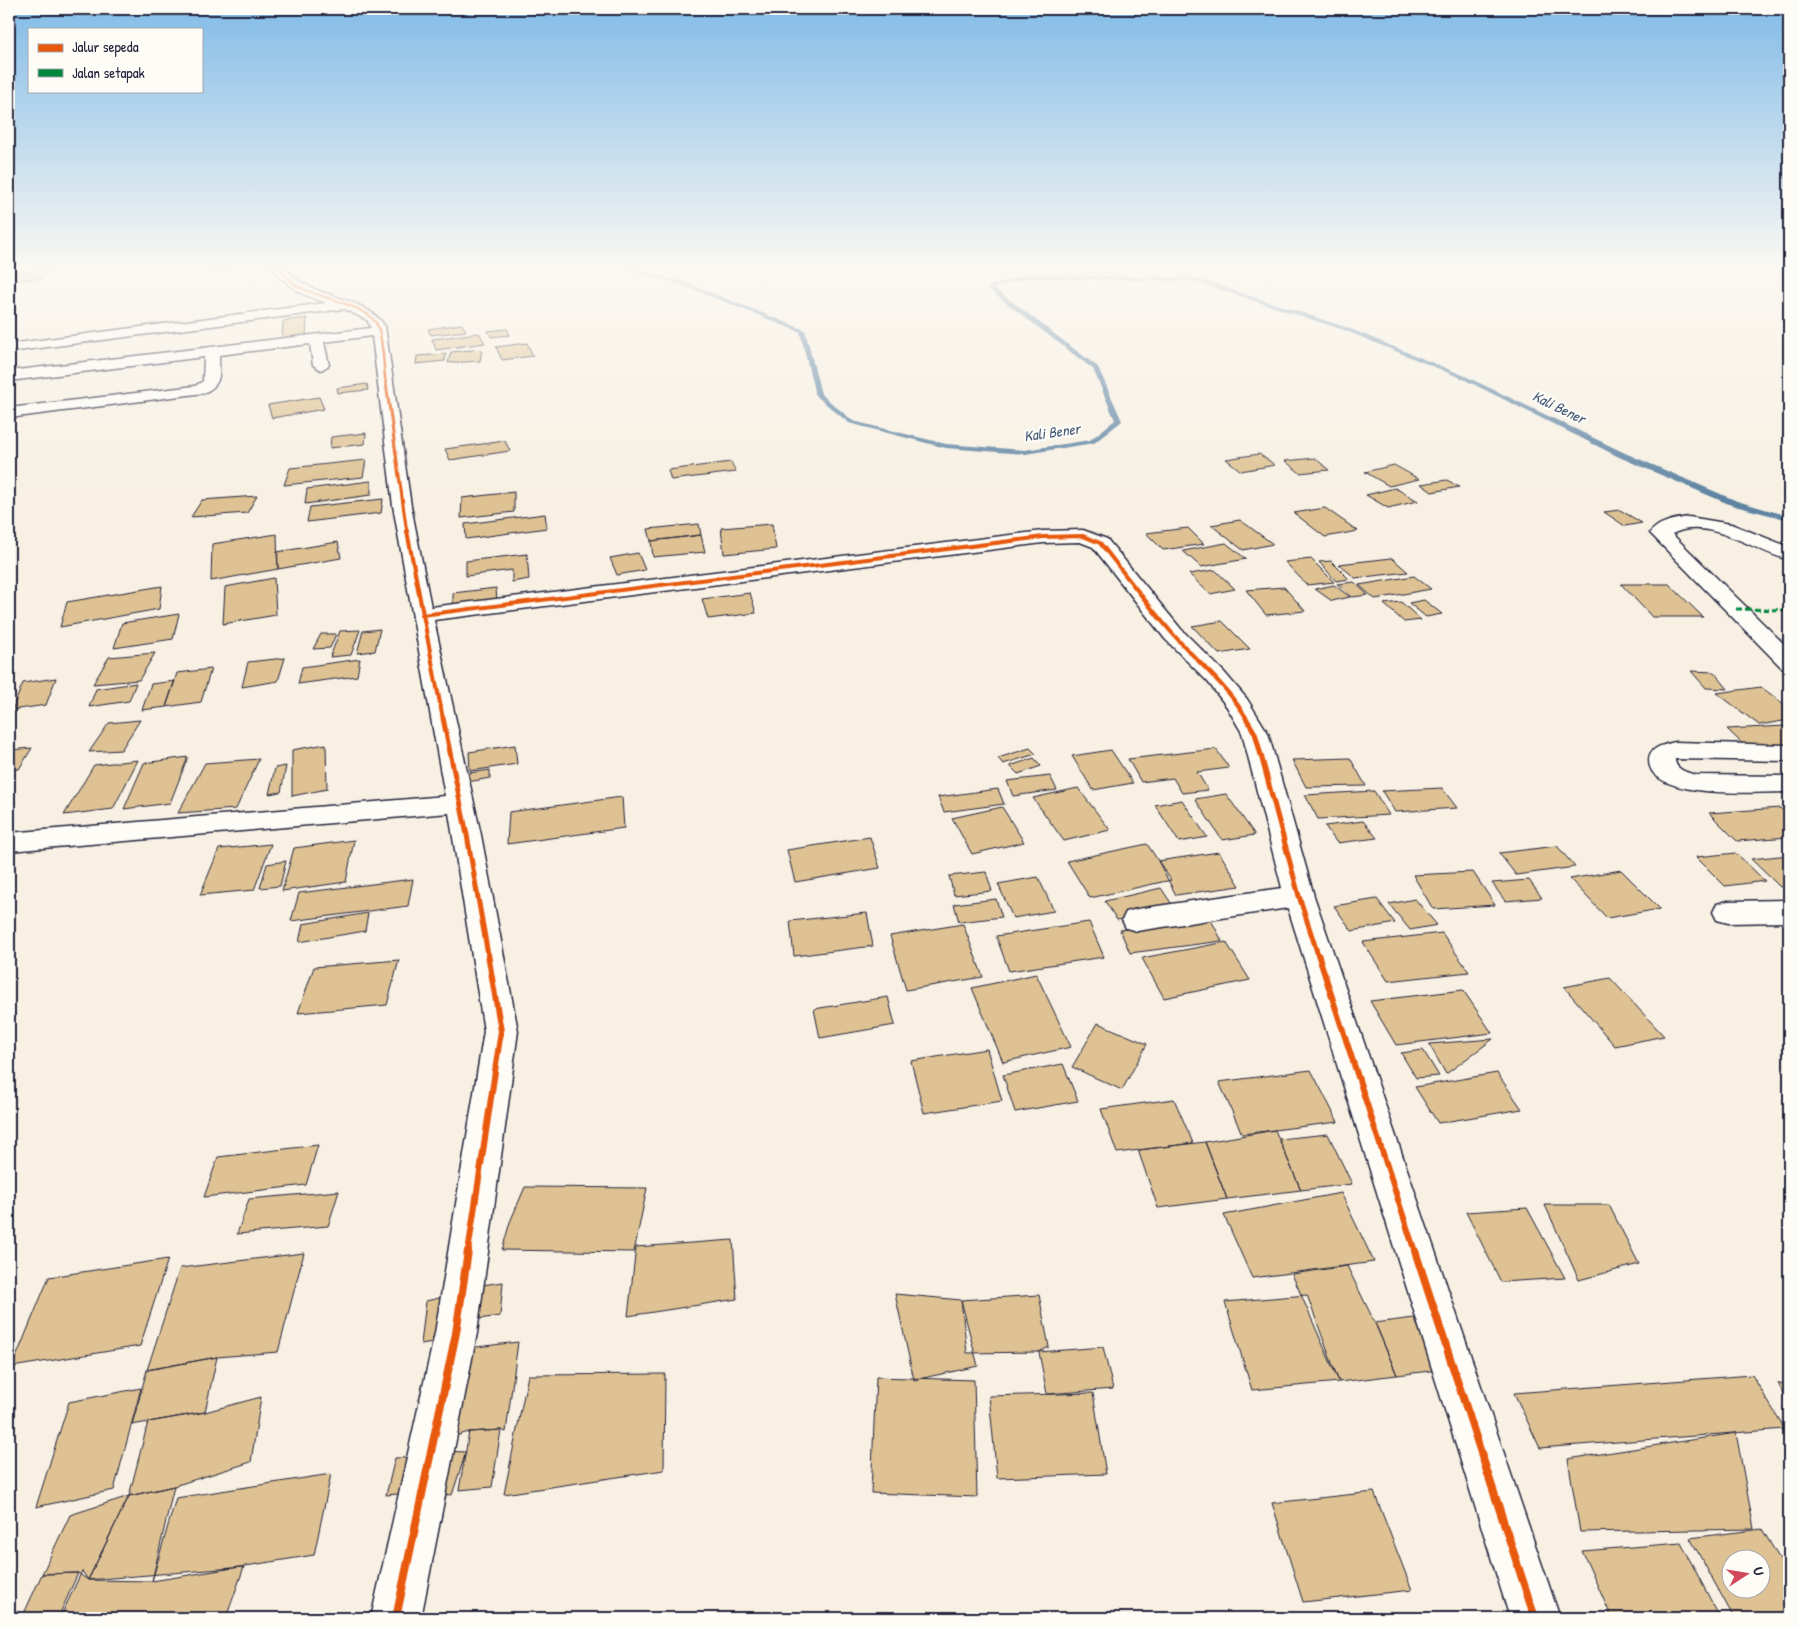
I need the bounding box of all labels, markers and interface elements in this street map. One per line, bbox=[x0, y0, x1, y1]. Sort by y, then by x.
legend bbox=[28, 28, 202, 92]
text: Jalur sepeda bbox=[72, 36, 139, 57]
text: Jalan setapak bbox=[72, 62, 145, 83]
water label: Kali Bener bbox=[1529, 385, 1591, 430]
water label: Kali Bener bbox=[1022, 417, 1084, 446]
north arrow bbox=[1720, 1550, 1770, 1600]
text: U bbox=[1749, 1565, 1769, 1577]

